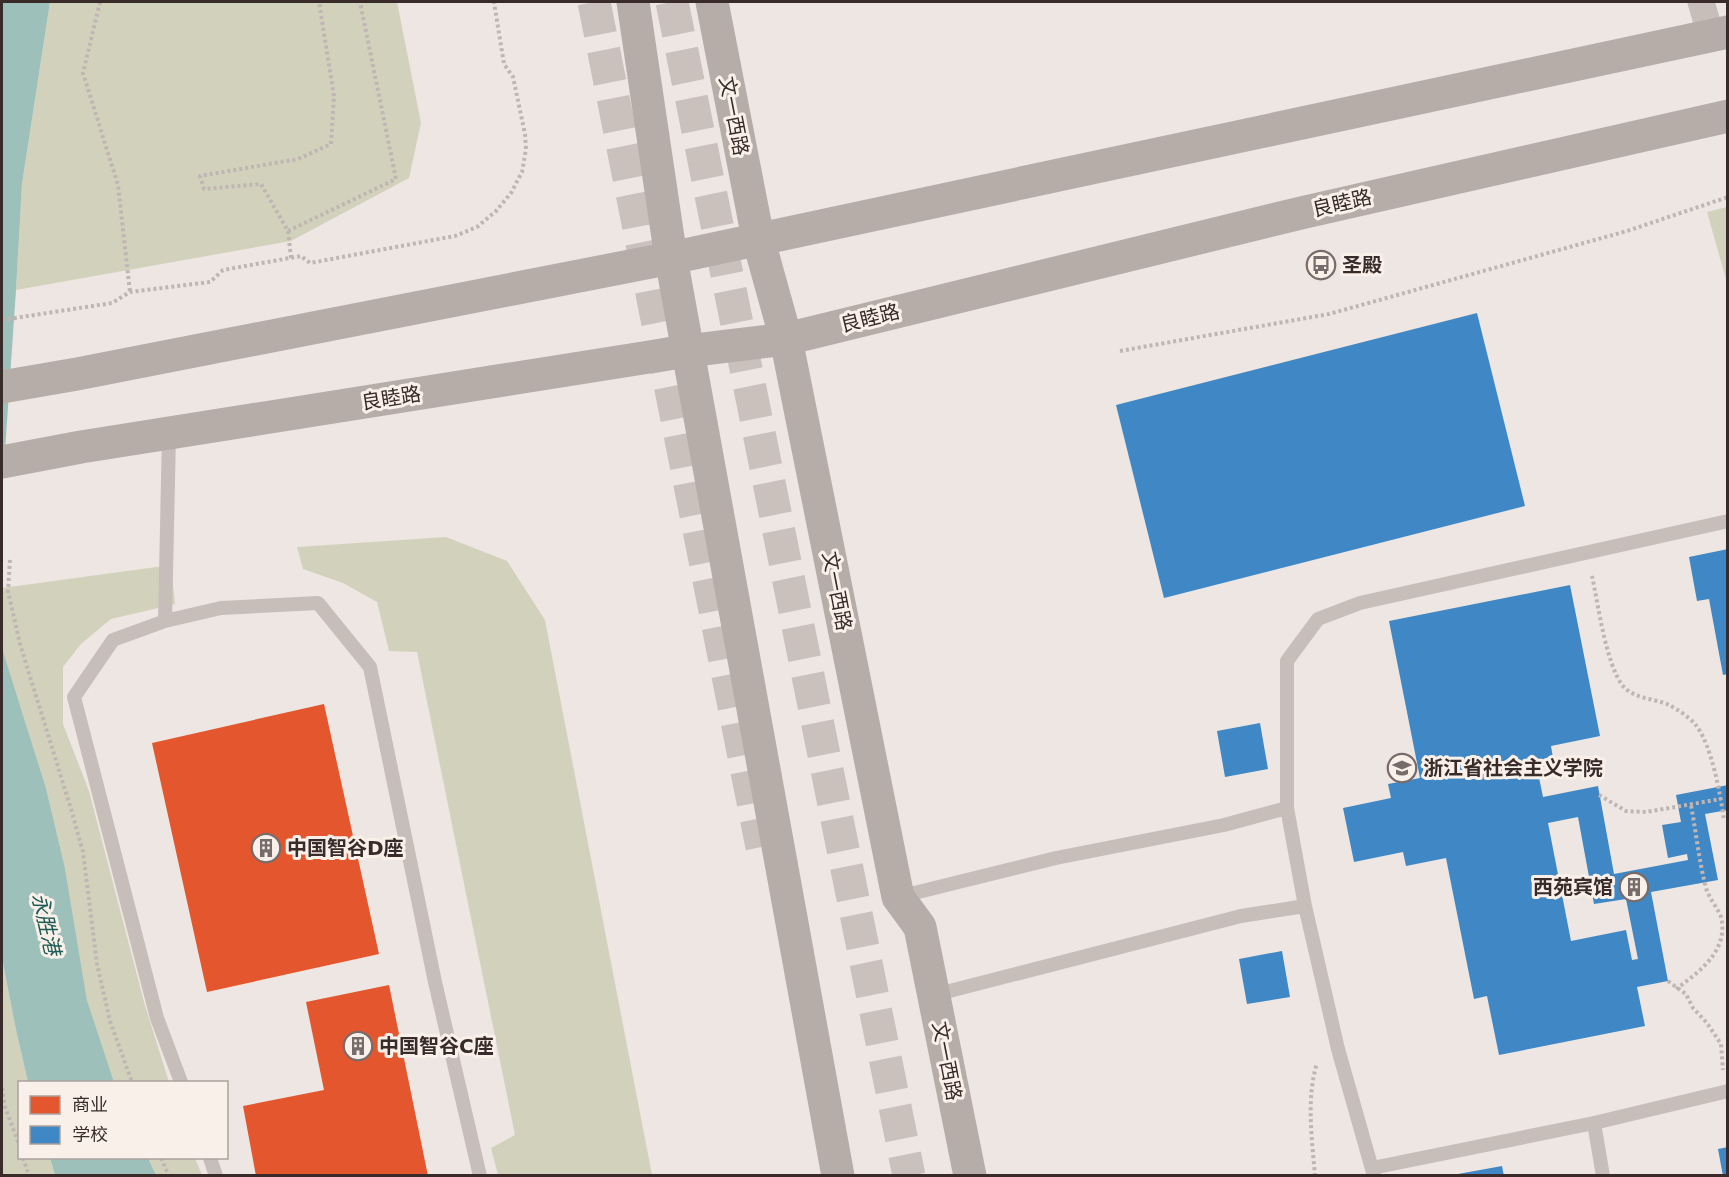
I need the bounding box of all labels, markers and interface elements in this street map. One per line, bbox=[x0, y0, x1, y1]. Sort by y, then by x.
street label: 文一西路 bbox=[715, 74, 753, 158]
street label: 良睦路 bbox=[1310, 185, 1374, 221]
bus stop icon: 圣殿 bbox=[1305, 249, 1337, 281]
place label: 圣殿 bbox=[1342, 253, 1382, 277]
street label: 良睦路 bbox=[838, 299, 902, 337]
street label: 良睦路 bbox=[359, 381, 423, 415]
street label: 文一西路 bbox=[818, 549, 856, 633]
school or university icon: 浙江省社会主义学院 bbox=[1386, 752, 1418, 784]
place label: 浙江省社会主义学院 bbox=[1423, 756, 1603, 780]
building icon: 中国智谷D座 bbox=[250, 832, 282, 864]
place label: 中国智谷D座 bbox=[287, 836, 404, 860]
building icon: 西苑宾馆 bbox=[1618, 871, 1650, 903]
place label: 西苑宾馆 bbox=[1533, 875, 1613, 899]
water label: 永胜港 bbox=[27, 891, 65, 960]
street label: 文一西路 bbox=[928, 1019, 966, 1103]
building icon: 中国智谷C座 bbox=[342, 1030, 374, 1062]
place label: 中国智谷C座 bbox=[379, 1034, 494, 1058]
legend bbox=[18, 1081, 228, 1159]
text: 商业 bbox=[72, 1094, 108, 1115]
text: 学校 bbox=[72, 1124, 108, 1145]

